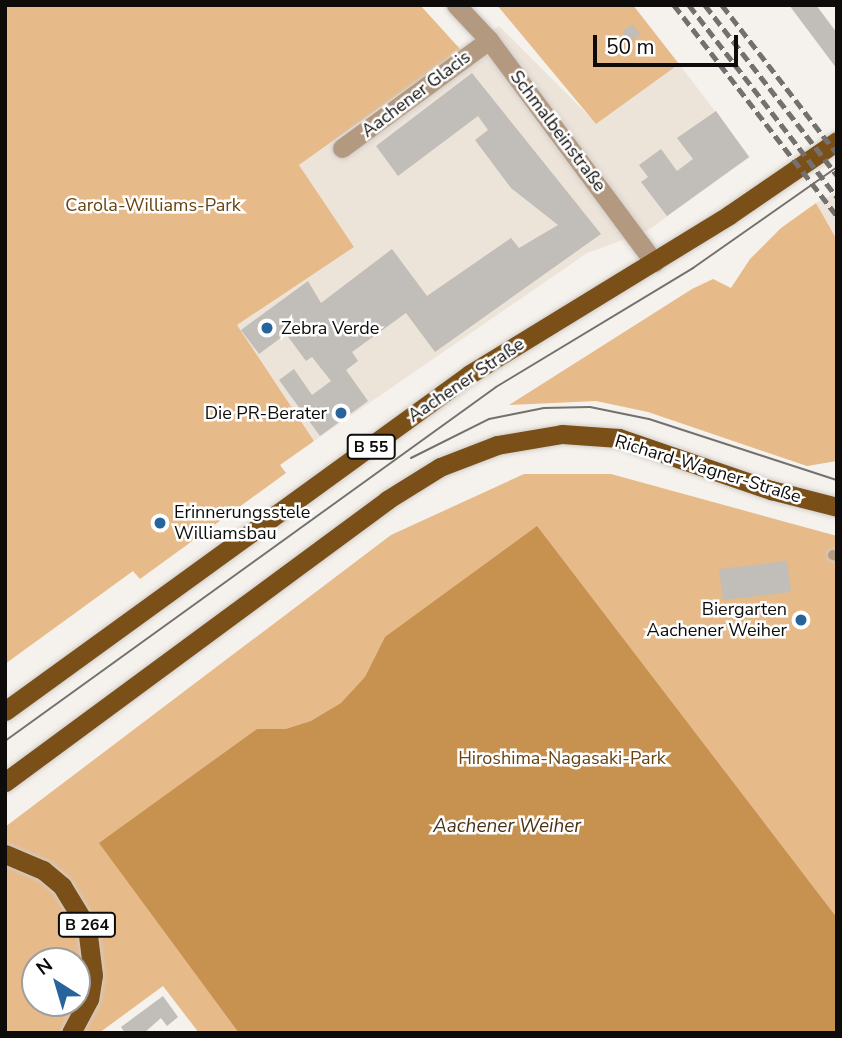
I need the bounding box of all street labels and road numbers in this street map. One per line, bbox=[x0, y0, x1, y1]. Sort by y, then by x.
street label: Aachener Glacis bbox=[357, 46, 475, 142]
street label: Schmalbeinstraße bbox=[506, 66, 610, 196]
street label: Aachener Straße bbox=[404, 333, 528, 427]
street label: Richard-Wagner-Straße bbox=[612, 430, 804, 508]
road number: B 55 bbox=[346, 434, 396, 460]
road number: B 264 bbox=[57, 912, 117, 937]

